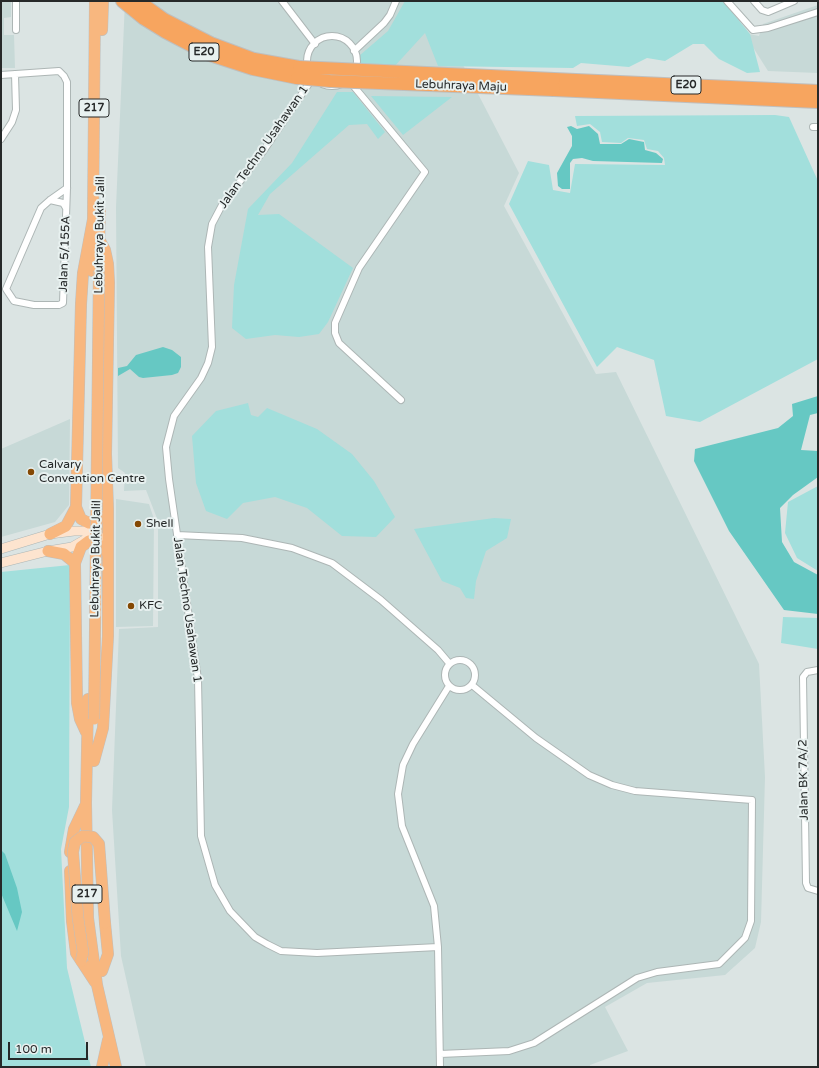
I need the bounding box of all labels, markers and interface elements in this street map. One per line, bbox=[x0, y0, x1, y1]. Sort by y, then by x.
road number: E20 bbox=[189, 43, 219, 61]
road number: E20 bbox=[671, 76, 701, 94]
street label: Lebuhraya Maju bbox=[415, 77, 507, 95]
street label: Jalan Techno Usahawan 1 bbox=[216, 83, 312, 211]
road number: 217 bbox=[79, 99, 109, 117]
street label: Lebuhraya Bukit Jalil bbox=[92, 176, 108, 294]
street label: Jalan 5/155A bbox=[56, 215, 74, 293]
place label: Calvary Convention Centre bbox=[39, 458, 145, 486]
marker: Calvary Convention Centre bbox=[26, 467, 36, 477]
street label: Lebuhraya Bukit Jalil bbox=[88, 500, 104, 618]
place label: Shell bbox=[146, 517, 173, 531]
marker: Shell bbox=[133, 519, 143, 529]
street label: Jalan Techno Usahawan 1 bbox=[170, 536, 204, 684]
place label: KFC bbox=[139, 599, 162, 613]
marker: KFC bbox=[126, 601, 136, 611]
street label: Jalan BK 7A/2 bbox=[796, 739, 812, 821]
road number: 217 bbox=[72, 885, 102, 903]
scale bar bbox=[10, 1034, 90, 1060]
text: 100 m bbox=[15, 1042, 52, 1056]

